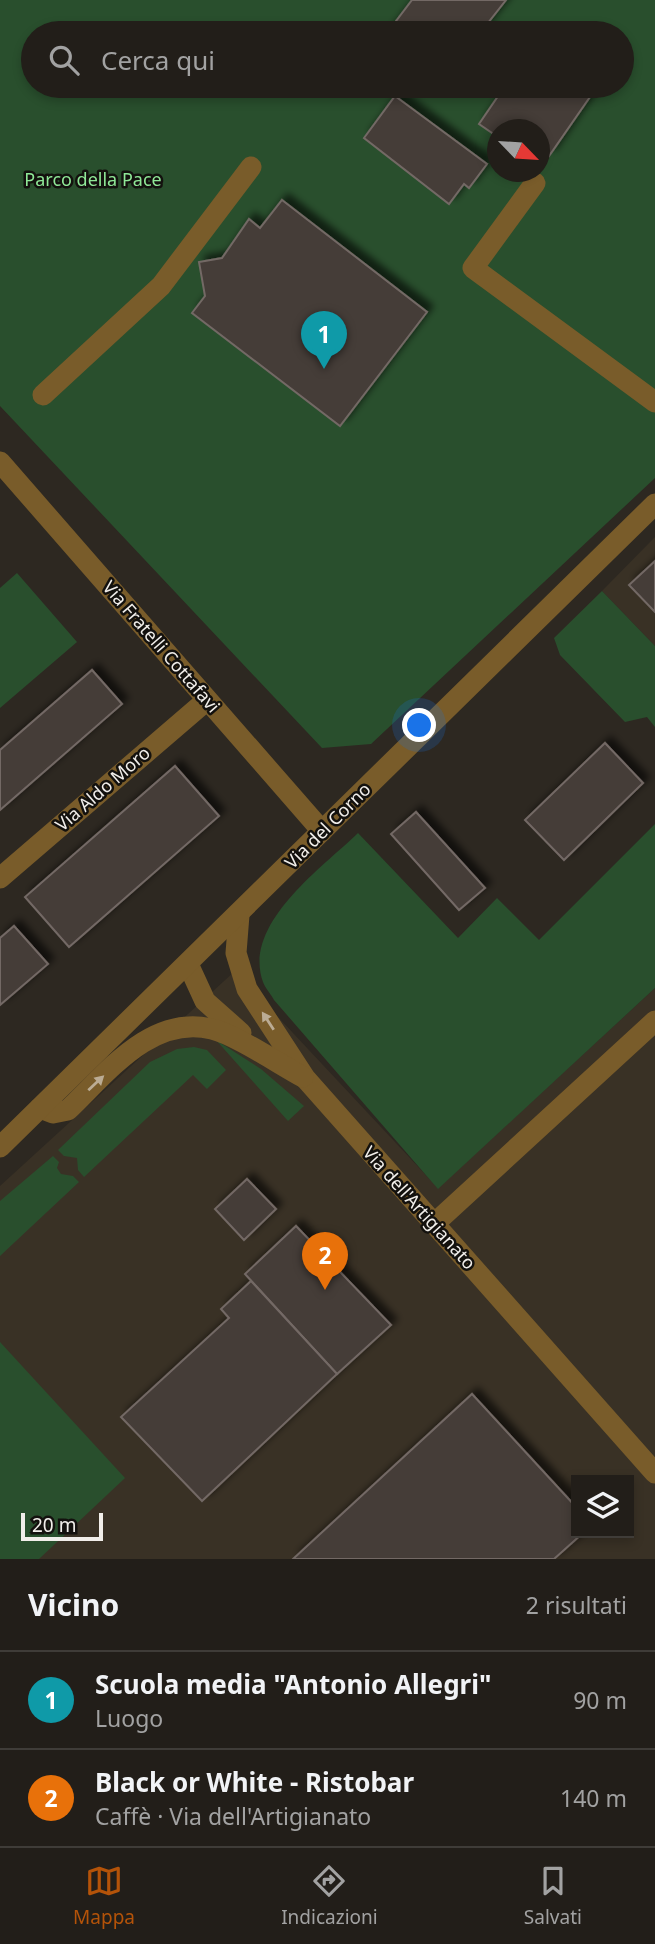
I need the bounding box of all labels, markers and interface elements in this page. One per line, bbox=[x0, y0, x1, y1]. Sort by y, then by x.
search box bbox=[21, 21, 634, 98]
icon: search bbox=[45, 41, 83, 79]
text: Cerca qui bbox=[101, 42, 215, 78]
north arrow bbox=[487, 119, 550, 182]
park label: Parco della Pace bbox=[24, 167, 162, 191]
pin: 1 bbox=[301, 311, 347, 369]
street label: Via Fratelli Cottafavi bbox=[98, 575, 226, 717]
your location bbox=[402, 708, 436, 742]
street label: Via Aldo Moro bbox=[50, 740, 155, 836]
street label: Via del Corno bbox=[279, 777, 376, 874]
one-way arrow bbox=[261, 1012, 275, 1030]
one-way arrow bbox=[87, 1076, 104, 1092]
street label: Via dell'Artigianato bbox=[358, 1141, 482, 1274]
pin: 2 bbox=[302, 1232, 348, 1290]
map controls bbox=[571, 1475, 634, 1538]
button: layers bbox=[571, 1475, 634, 1538]
scale bar bbox=[21, 1510, 103, 1542]
text: 20 m bbox=[32, 1512, 76, 1538]
text: Vicino bbox=[28, 1584, 119, 1625]
text: 2 risultati bbox=[526, 1589, 627, 1621]
text: Scuola media "Antonio Allegri" bbox=[95, 1666, 491, 1702]
text: 1 bbox=[44, 1684, 58, 1716]
text: 90 m bbox=[573, 1684, 627, 1716]
text: Luogo bbox=[95, 1702, 163, 1734]
text: Black or White - Ristobar bbox=[95, 1764, 414, 1800]
text: 2 bbox=[44, 1782, 58, 1814]
text: 140 m bbox=[560, 1782, 627, 1814]
text: Caffè · Via dell'Artigianato bbox=[95, 1800, 371, 1832]
tab: Mappa bbox=[73, 1862, 135, 1930]
tab: Indicazioni bbox=[281, 1862, 378, 1930]
tab: Salvati bbox=[524, 1862, 582, 1930]

